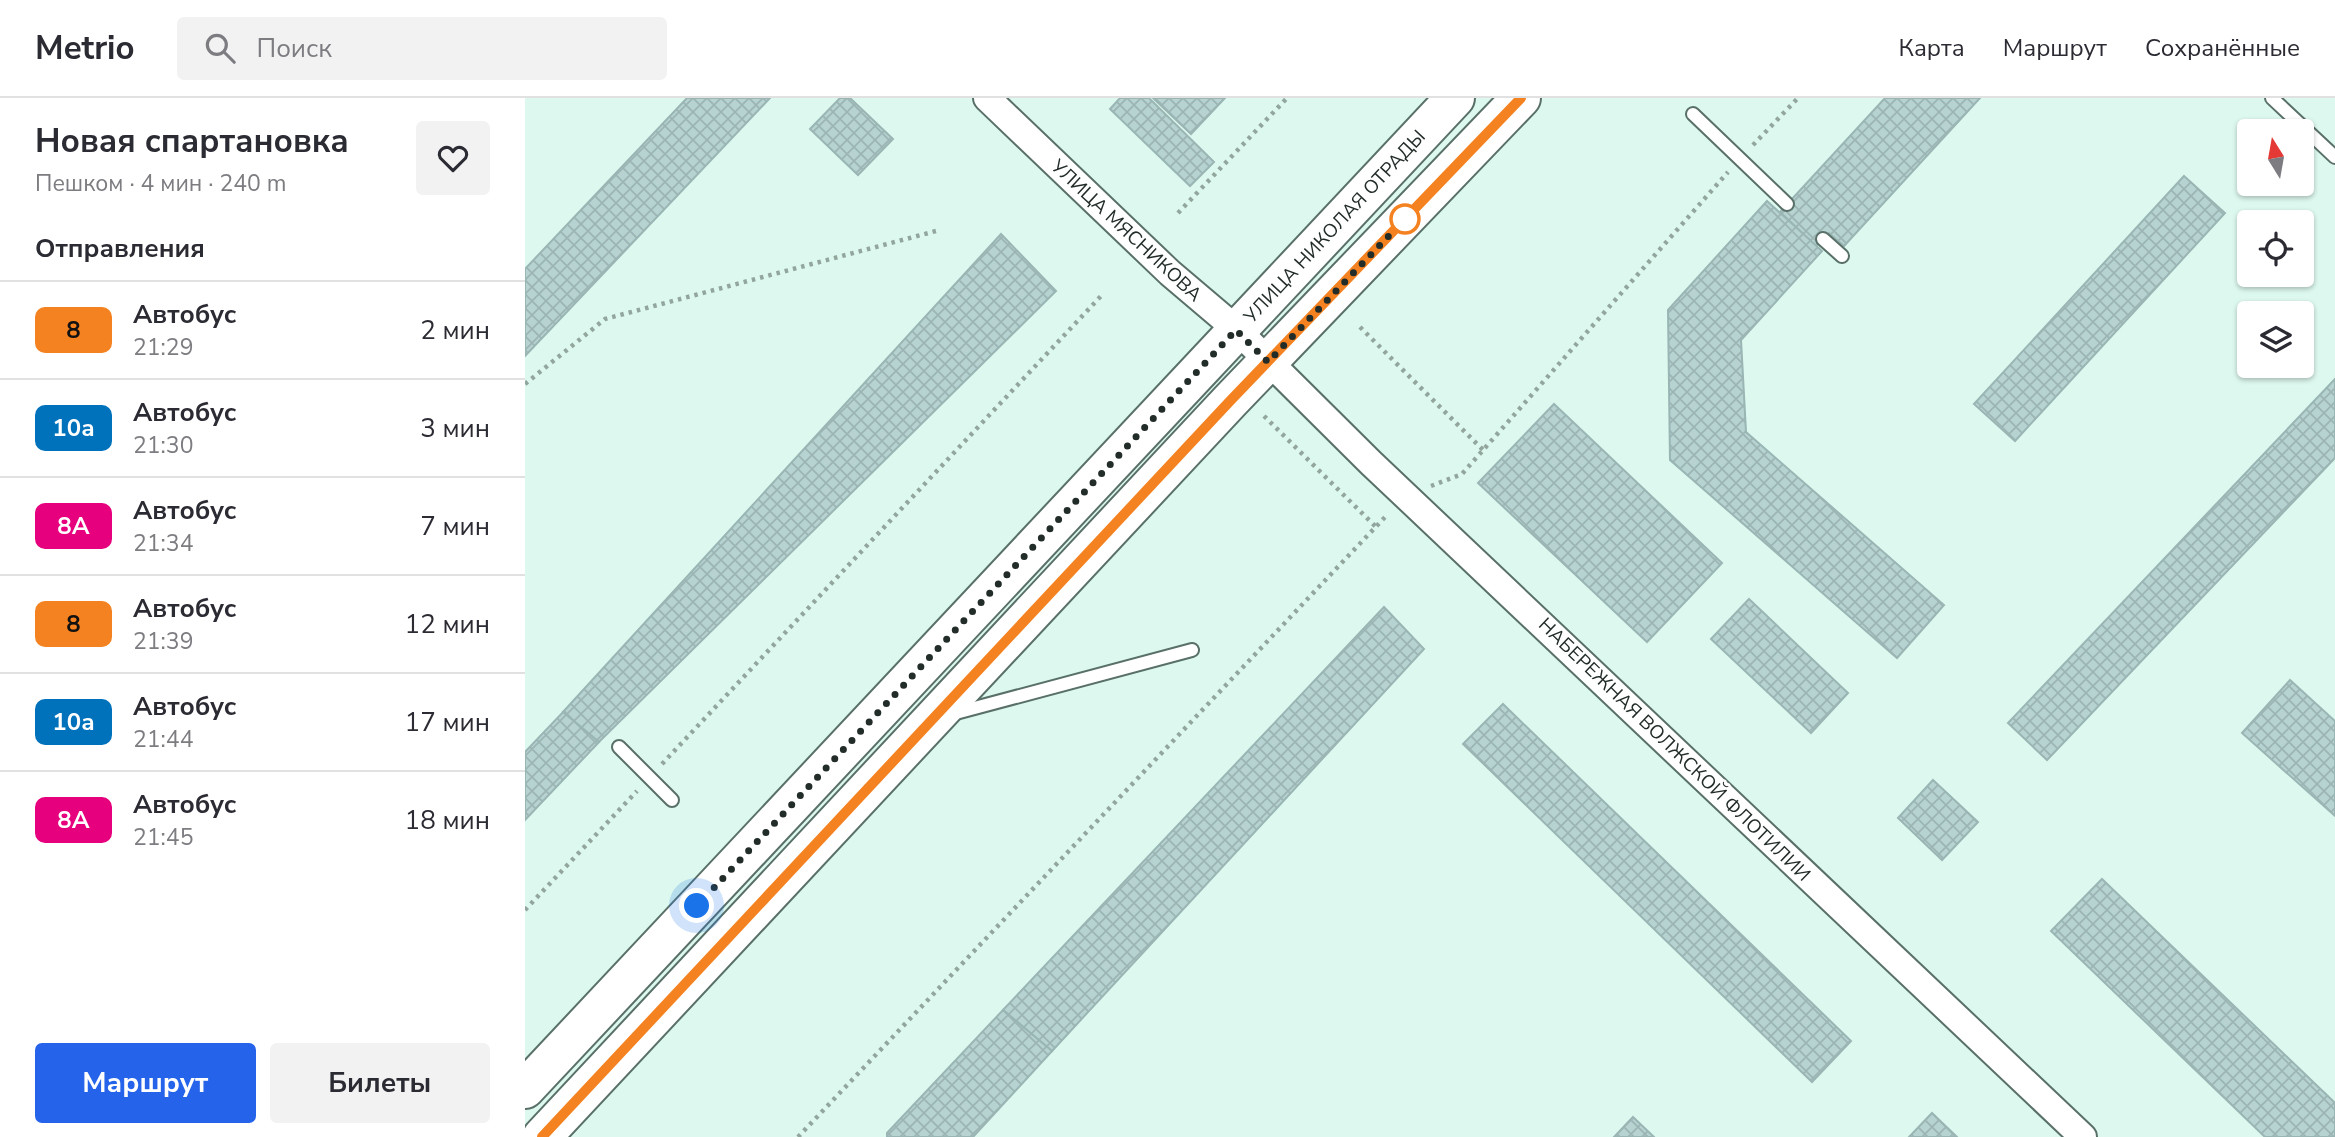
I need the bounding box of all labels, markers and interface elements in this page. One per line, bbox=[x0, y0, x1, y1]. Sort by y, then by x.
search box bbox=[177, 17, 667, 80]
text: Metrio bbox=[35, 26, 135, 71]
icon: search bbox=[201, 29, 239, 67]
text: Поиск bbox=[257, 31, 332, 66]
text: Карта bbox=[1899, 32, 1965, 64]
text: Маршрут bbox=[2003, 32, 2107, 64]
text: Сохранённые bbox=[2145, 32, 2300, 64]
text: Новая спартановка bbox=[35, 119, 349, 164]
north arrow bbox=[2237, 119, 2313, 196]
map controls bbox=[2237, 119, 2314, 378]
button: heart bbox=[416, 121, 490, 195]
street label: УЛИЦА НИКОЛАЯ ОТРАДЫ bbox=[1237, 124, 1431, 330]
street label: УЛИЦА МЯСНИКОВА bbox=[1044, 153, 1208, 308]
text: Пешком · 4 мин · 240 m bbox=[35, 168, 286, 199]
unlabelled marker bbox=[1390, 204, 1420, 234]
button: locate bbox=[2237, 210, 2314, 287]
text: Отправления bbox=[35, 231, 205, 266]
text: Автобус bbox=[133, 297, 236, 332]
button: layers bbox=[2237, 301, 2314, 378]
text: 2 мин bbox=[420, 313, 490, 348]
text: 8 bbox=[66, 314, 81, 346]
text: 21:29 bbox=[133, 332, 193, 363]
text: Автобус bbox=[133, 395, 236, 430]
text: 3 мин bbox=[420, 411, 490, 446]
text: 10а bbox=[52, 412, 95, 444]
text: 21:30 bbox=[133, 430, 193, 461]
text: Автобус bbox=[133, 493, 236, 528]
text: 7 мин bbox=[420, 509, 490, 544]
text: 8А bbox=[57, 510, 90, 542]
text: 21:34 bbox=[133, 528, 193, 559]
text: Автобус bbox=[133, 591, 236, 626]
text: 12 мин bbox=[405, 607, 490, 642]
text: 8 bbox=[66, 608, 81, 640]
street label: НАБЕРЕЖНАЯ ВОЛЖСКОЙ ФЛОТИЛИИ bbox=[1533, 612, 1816, 887]
text: 21:39 bbox=[133, 626, 193, 657]
text: Автобус bbox=[133, 689, 236, 724]
text: 17 мин bbox=[405, 705, 490, 740]
text: 10а bbox=[52, 706, 95, 738]
text: 21:44 bbox=[133, 724, 193, 755]
text: Автобус bbox=[133, 787, 236, 822]
text: 18 мин bbox=[405, 803, 490, 838]
text: 8А bbox=[57, 804, 90, 836]
text: 21:45 bbox=[133, 822, 193, 853]
your location bbox=[679, 888, 714, 923]
button: Маршрут bbox=[35, 1043, 256, 1123]
button: Билеты bbox=[270, 1043, 490, 1123]

